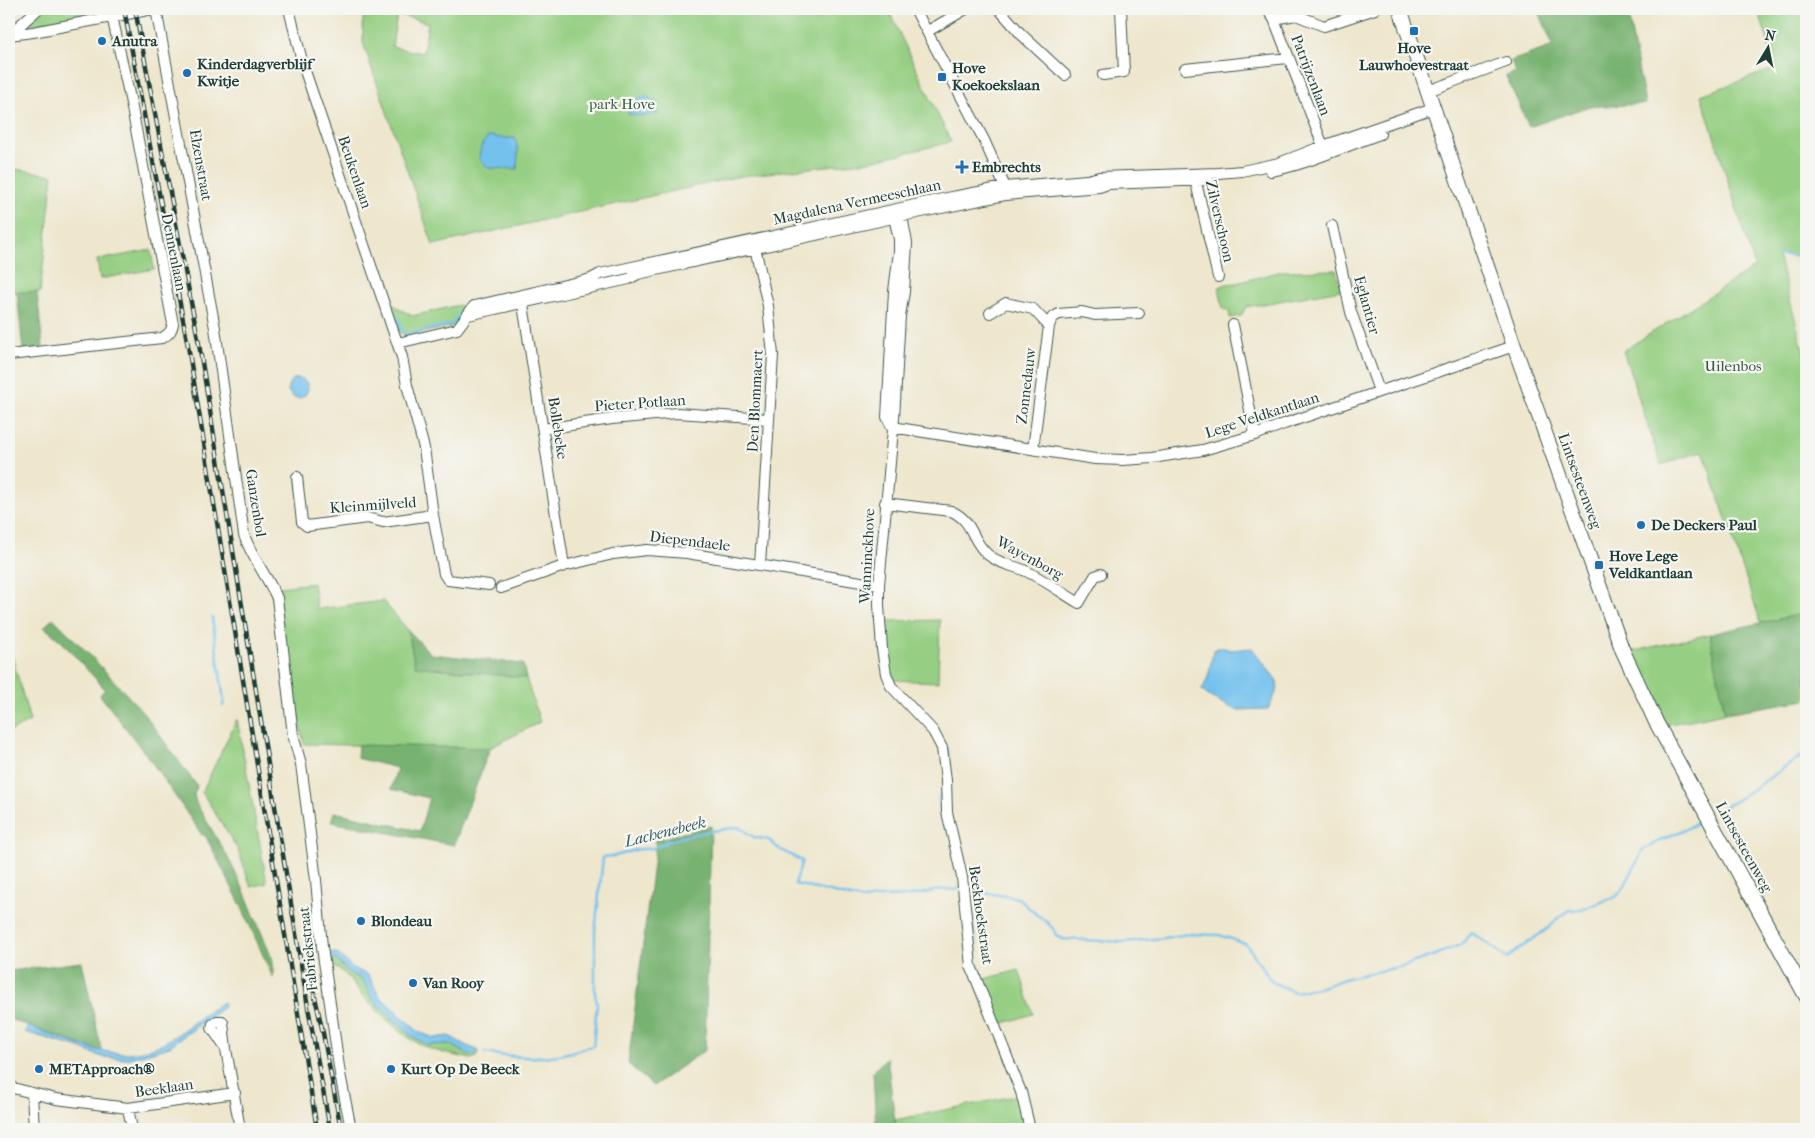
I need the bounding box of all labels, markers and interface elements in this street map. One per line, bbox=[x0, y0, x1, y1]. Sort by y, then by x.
north arrow bbox=[1742, 22, 1792, 72]
marker: Hove Lauwhoevestraat bbox=[1408, 25, 1420, 37]
text: N bbox=[1763, 26, 1777, 45]
place label: Anutra bbox=[111, 32, 158, 50]
street label: Patrijzenlaan bbox=[1287, 32, 1335, 118]
marker: Anutra bbox=[96, 35, 108, 47]
place label: Hove Lauwhoevestraat bbox=[1359, 39, 1470, 74]
place label: Kinderdagverblijf Kwitje bbox=[197, 55, 316, 90]
place label: Hove Koekoekslaan bbox=[952, 59, 1040, 94]
marker: Kinderdagverblijf Kwitje bbox=[181, 67, 193, 79]
marker: Hove Koekoekslaan bbox=[936, 71, 948, 83]
park label: park Hove bbox=[588, 95, 656, 113]
street label: Elzenstraat bbox=[186, 128, 216, 203]
street label: Beukenlaan bbox=[334, 133, 376, 211]
place label: Embrechts bbox=[972, 158, 1041, 176]
marker: Embrechts bbox=[956, 161, 968, 173]
street label: Magdalena Vermeeschlaan bbox=[771, 175, 943, 229]
street label: Zilverschoon bbox=[1202, 178, 1238, 264]
street label: Dennenlaan bbox=[158, 211, 190, 293]
street label: Eglantier bbox=[1350, 274, 1384, 337]
street label: Zonnedauw bbox=[1012, 346, 1040, 425]
street label: Den Blommaert bbox=[743, 348, 767, 453]
park label: Uilenbos bbox=[1704, 357, 1762, 375]
street label: Lege Veldkantlaan bbox=[1203, 388, 1322, 442]
street label: Pieter Potlaan bbox=[594, 391, 687, 415]
street label: Bollebeke bbox=[544, 395, 572, 461]
street label: Lintsesteenweg bbox=[1554, 431, 1606, 532]
street label: Ganzenbol bbox=[242, 468, 270, 538]
street label: Kleinmijlveld bbox=[329, 493, 418, 517]
street label: Wanninckhove bbox=[855, 507, 879, 605]
place label: De Deckers Paul bbox=[1651, 516, 1758, 534]
marker: De Deckers Paul bbox=[1635, 519, 1647, 531]
street label: Diependaele bbox=[649, 527, 732, 555]
street label: Wayenborg bbox=[992, 532, 1067, 584]
place label: Hove Lege Veldkantlaan bbox=[1608, 547, 1693, 582]
marker: Hove Lege Veldkantlaan bbox=[1593, 559, 1605, 571]
street label: Lintsesteenweg bbox=[1712, 799, 1777, 896]
water label: Lachenebeek bbox=[621, 812, 708, 851]
street label: Beekhoekstraat bbox=[965, 864, 997, 966]
street label: Fabriekstraat bbox=[295, 905, 321, 992]
place label: Blondeau bbox=[371, 912, 432, 930]
marker: Blondeau bbox=[355, 915, 367, 927]
place label: Van Rooy bbox=[422, 974, 485, 992]
marker: Van Rooy bbox=[407, 977, 419, 989]
place label: METApproach® bbox=[48, 1060, 155, 1078]
place label: Kurt Op De Beeck bbox=[401, 1060, 521, 1078]
marker: METApproach® bbox=[33, 1063, 45, 1075]
marker: Kurt Op De Beeck bbox=[385, 1063, 397, 1075]
street label: Beeklaan bbox=[134, 1075, 195, 1101]

